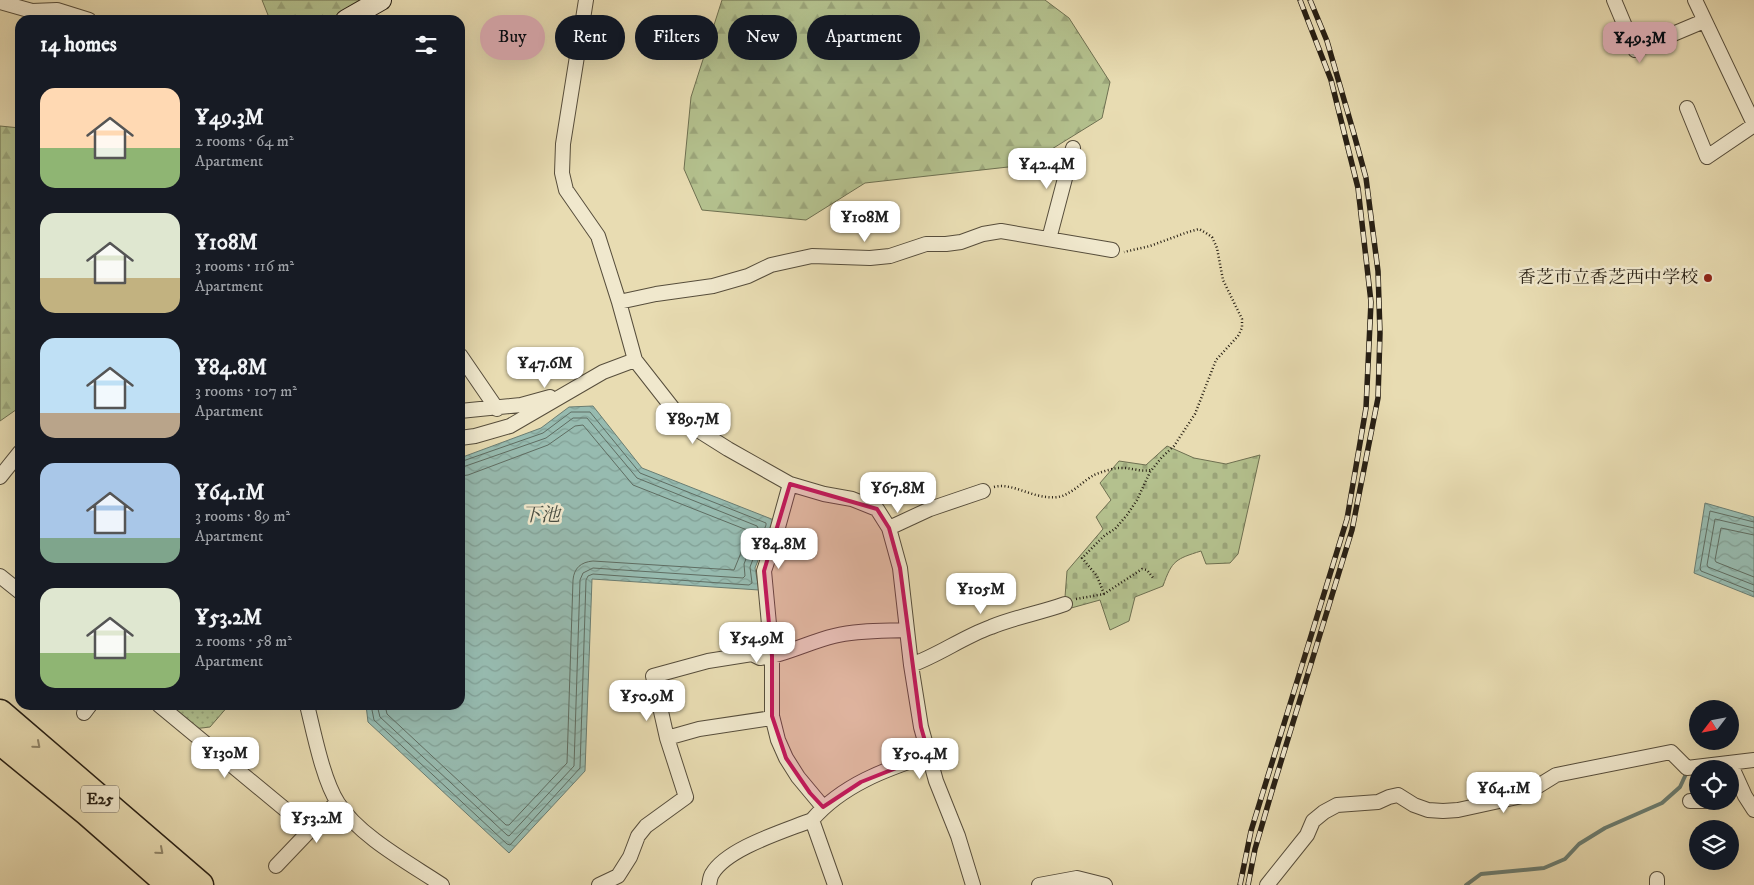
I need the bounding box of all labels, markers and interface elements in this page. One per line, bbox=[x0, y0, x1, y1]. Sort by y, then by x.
chip: Buy bbox=[480, 15, 545, 60]
chip: Rent bbox=[555, 15, 625, 60]
chip: Filters bbox=[635, 15, 718, 60]
chip: New bbox=[728, 15, 797, 60]
chip: Apartment bbox=[807, 15, 920, 60]
pin: ¥49.3M bbox=[1599, 22, 1681, 64]
text: ¥49.3M bbox=[1614, 28, 1666, 48]
icon: filters bbox=[412, 31, 440, 59]
text: 14 homes bbox=[40, 32, 117, 58]
text: ¥49.3M bbox=[195, 105, 264, 131]
icon: home bbox=[80, 108, 140, 168]
text: 2 rooms · 64 m² bbox=[195, 131, 294, 151]
pin: ¥42.4M bbox=[1006, 148, 1088, 190]
text: Apartment bbox=[195, 151, 263, 171]
text: ¥42.4M bbox=[1019, 154, 1075, 174]
pin: ¥108M bbox=[830, 200, 900, 243]
text: ¥108M bbox=[841, 207, 889, 227]
text: ¥108M bbox=[195, 230, 258, 256]
icon: home bbox=[80, 233, 140, 293]
text: 3 rooms · 116 m² bbox=[195, 256, 294, 276]
place label: 香芝市立香芝西中学校 bbox=[1518, 267, 1698, 289]
marker: 香芝市立香芝西中学校 bbox=[1702, 272, 1714, 284]
text: Apartment bbox=[195, 276, 263, 296]
pin: ¥47.6M bbox=[504, 346, 586, 389]
text: ¥47.6M bbox=[518, 353, 572, 373]
text: ¥84.8M bbox=[195, 355, 267, 381]
icon: home bbox=[80, 358, 140, 418]
text: 3 rooms · 107 m² bbox=[195, 381, 297, 401]
text: Apartment bbox=[195, 401, 263, 421]
pin: ¥89.7M bbox=[652, 402, 734, 445]
text: ¥89.7M bbox=[667, 409, 719, 429]
pin: ¥67.8M bbox=[857, 472, 939, 514]
text: ¥67.8M bbox=[871, 478, 925, 498]
text: ¥64.1M bbox=[195, 480, 265, 506]
icon: home bbox=[80, 483, 140, 543]
water label: 下池 bbox=[522, 504, 562, 527]
text: 3 rooms · 89 m² bbox=[195, 506, 290, 526]
text: Apartment bbox=[195, 526, 263, 546]
pin: ¥84.8M bbox=[738, 528, 820, 570]
text: ¥84.8M bbox=[752, 534, 806, 554]
pin: ¥105M bbox=[946, 572, 1016, 615]
text: ¥105M bbox=[957, 579, 1005, 599]
text: ¥53.2M bbox=[195, 605, 262, 631]
icon: home bbox=[80, 608, 140, 668]
pin: ¥54.9M bbox=[716, 622, 798, 664]
text: ¥54.9M bbox=[730, 628, 784, 648]
text: 2 rooms · 58 m² bbox=[195, 631, 292, 651]
text: Apartment bbox=[195, 651, 263, 671]
pin: ¥50.9M bbox=[606, 680, 688, 722]
text: ¥50.9M bbox=[620, 686, 674, 706]
north arrow bbox=[1689, 700, 1739, 750]
map controls bbox=[1689, 700, 1739, 870]
pin: ¥130M bbox=[190, 736, 260, 779]
pin: ¥50.4M bbox=[879, 738, 961, 780]
one-way arrow bbox=[31, 739, 40, 747]
text: ¥130M bbox=[202, 743, 248, 763]
text: ¥50.4M bbox=[892, 744, 948, 764]
button: locate bbox=[1689, 760, 1739, 810]
pin: ¥64.1M bbox=[1463, 772, 1545, 814]
text: ¥64.1M bbox=[1478, 778, 1530, 798]
road number: E25 bbox=[81, 786, 119, 812]
pin: ¥53.2M bbox=[276, 802, 358, 844]
text: ¥53.2M bbox=[292, 808, 342, 828]
button: layers bbox=[1689, 820, 1739, 870]
one-way arrow bbox=[154, 845, 163, 853]

